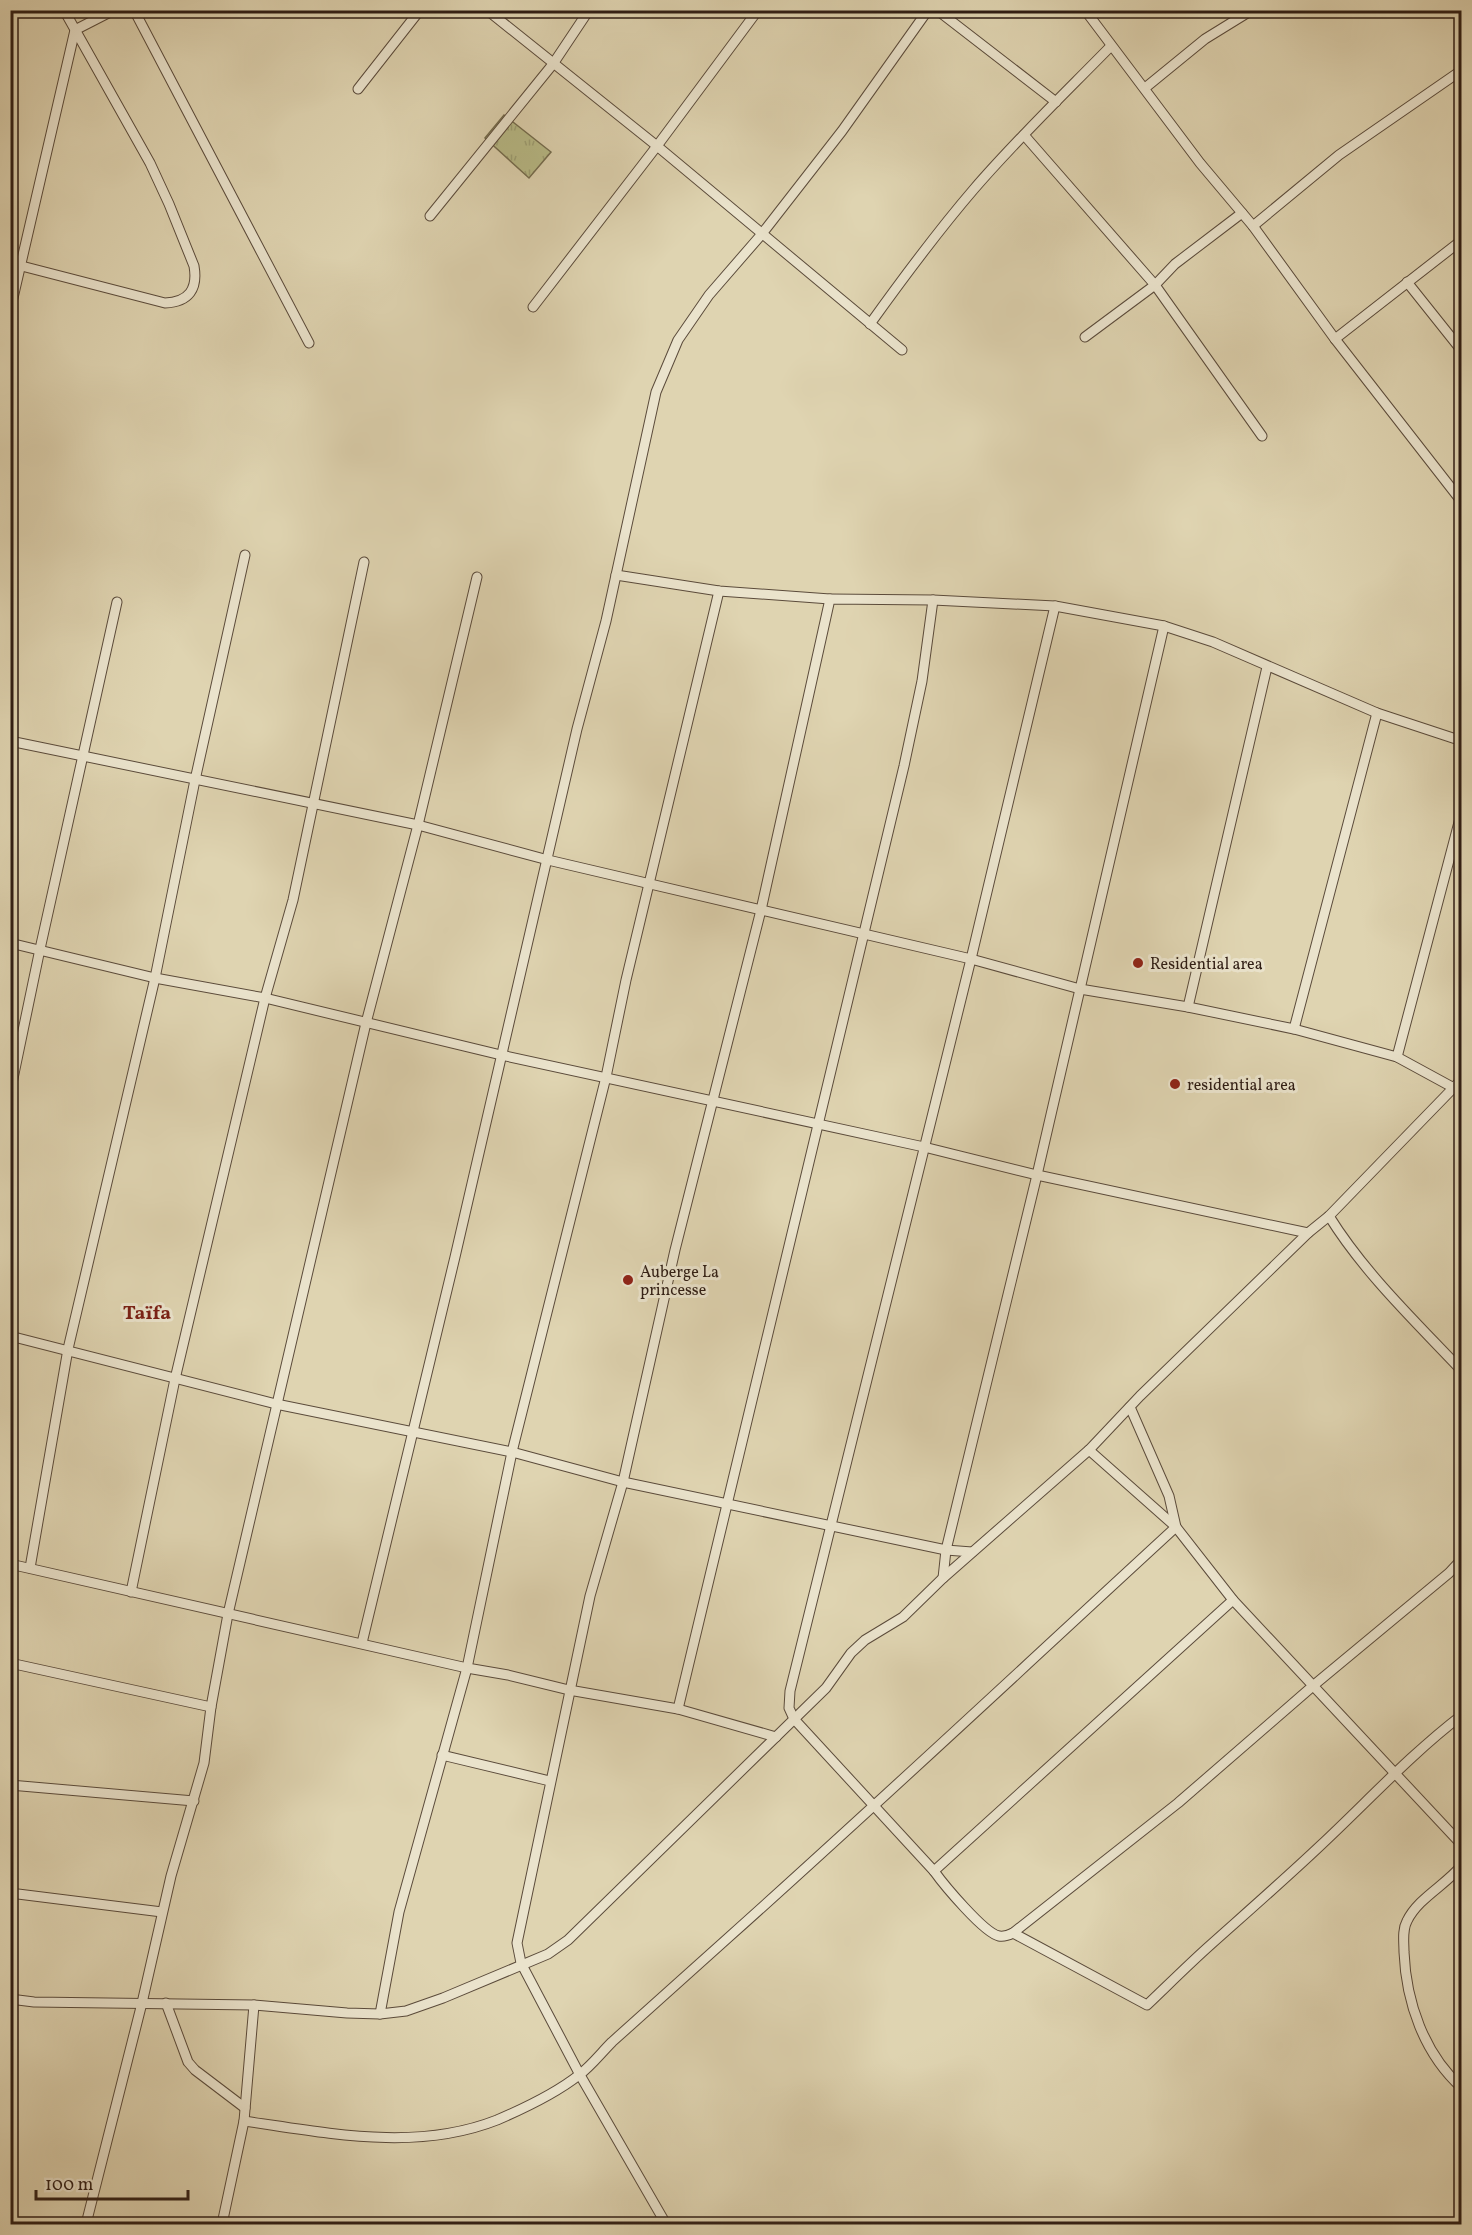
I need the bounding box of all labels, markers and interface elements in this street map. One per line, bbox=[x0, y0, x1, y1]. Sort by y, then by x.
place label: Residential area bbox=[1150, 954, 1263, 976]
marker: Residential area bbox=[1131, 956, 1145, 970]
place label: residential area bbox=[1187, 1075, 1296, 1097]
marker: residential area bbox=[1168, 1077, 1182, 1091]
place label: Auberge La princesse bbox=[640, 1262, 719, 1302]
marker: Auberge La princesse bbox=[621, 1273, 635, 1287]
district label: Taïfa bbox=[123, 1300, 171, 1328]
scale bar bbox=[36, 2163, 188, 2201]
text: 100 m bbox=[45, 2173, 94, 2198]

